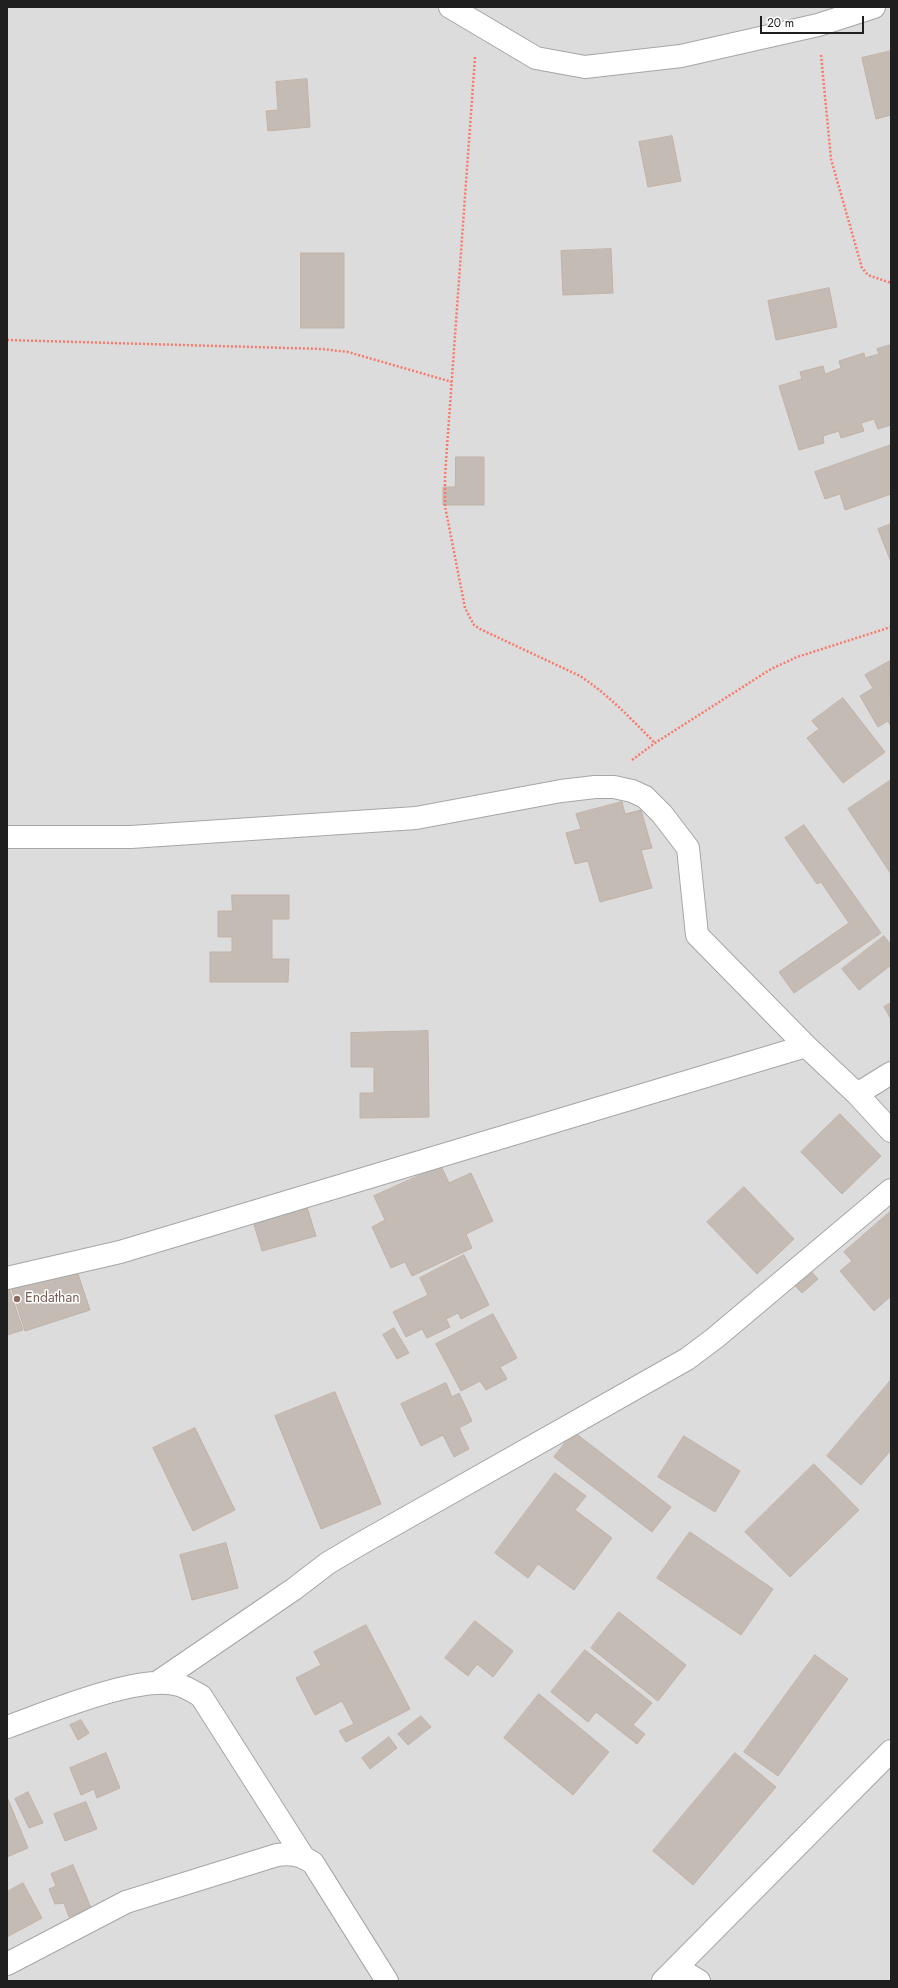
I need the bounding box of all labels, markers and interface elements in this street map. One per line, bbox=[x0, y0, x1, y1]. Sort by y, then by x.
scale bar bbox=[762, 8, 866, 34]
text: 20 m bbox=[767, 14, 794, 32]
place label: Endathan bbox=[25, 1291, 80, 1307]
marker: Endathan bbox=[12, 1294, 22, 1304]

